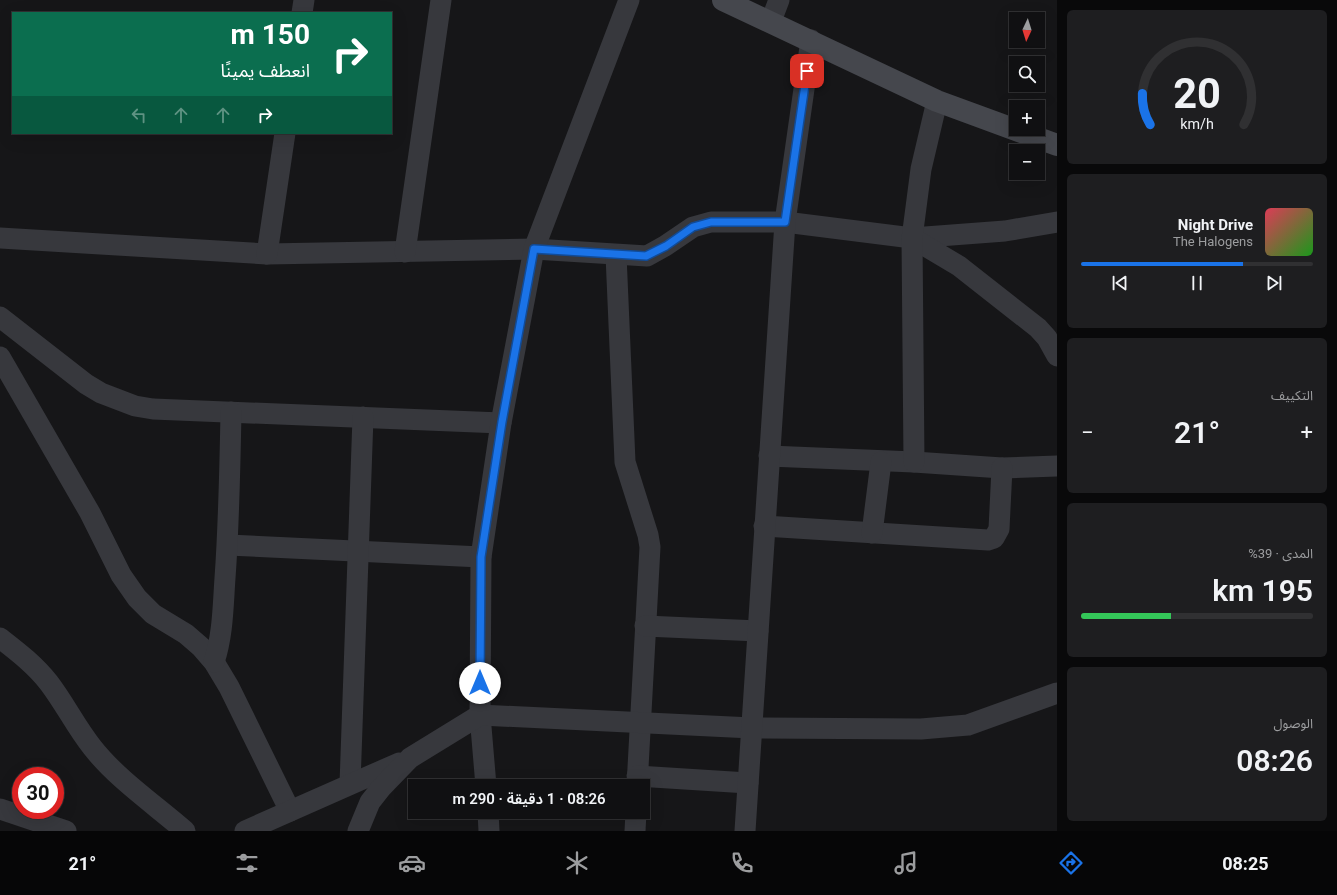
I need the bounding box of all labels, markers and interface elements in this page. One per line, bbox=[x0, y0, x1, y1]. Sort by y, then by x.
north arrow bbox=[1009, 12, 1045, 48]
map controls bbox=[1009, 12, 1045, 180]
text: 150 m bbox=[231, 18, 310, 51]
icon: right bbox=[324, 28, 376, 80]
pin bbox=[790, 54, 824, 88]
button: search bbox=[1009, 56, 1045, 92]
text: انعطف يمينًا bbox=[221, 60, 310, 81]
icon: arrive bbox=[796, 60, 818, 82]
text: 20 bbox=[1173, 69, 1221, 118]
button: + bbox=[1009, 100, 1045, 136]
icon: left bbox=[128, 104, 150, 126]
icon: ahead bbox=[170, 104, 192, 126]
icon: ahead bbox=[212, 104, 234, 126]
icon: right bbox=[254, 104, 276, 126]
text: km/h bbox=[1180, 116, 1214, 132]
button: − bbox=[1009, 144, 1045, 180]
text: Night Drive bbox=[1178, 216, 1253, 234]
text: The Halogens bbox=[1173, 234, 1253, 249]
icon: previous bbox=[1109, 272, 1131, 294]
icon: pause bbox=[1186, 272, 1208, 294]
icon: next bbox=[1263, 272, 1285, 294]
text: التكييف bbox=[1271, 388, 1313, 403]
text: 21° bbox=[1174, 415, 1220, 450]
text: − bbox=[1081, 420, 1094, 445]
text: + bbox=[1301, 420, 1313, 445]
text: المدى · 39% bbox=[1248, 546, 1313, 561]
text: 195 km bbox=[1212, 573, 1313, 608]
position arrow bbox=[459, 662, 501, 704]
text: الوصول bbox=[1273, 716, 1313, 731]
text: 08:26 bbox=[1236, 743, 1313, 778]
speed limit sign: 30 bbox=[12, 767, 64, 819]
text: 08:26 · 1 دقيقة · 290 m bbox=[452, 790, 606, 808]
icon: filters bbox=[233, 849, 261, 877]
icon: car bbox=[398, 849, 426, 877]
icon: climate bbox=[563, 849, 591, 877]
icon: phone bbox=[728, 849, 756, 877]
icon: music bbox=[892, 849, 920, 877]
icon: directions bbox=[1057, 849, 1085, 877]
text: 21° bbox=[69, 853, 96, 874]
text: 08:25 bbox=[1222, 853, 1269, 874]

